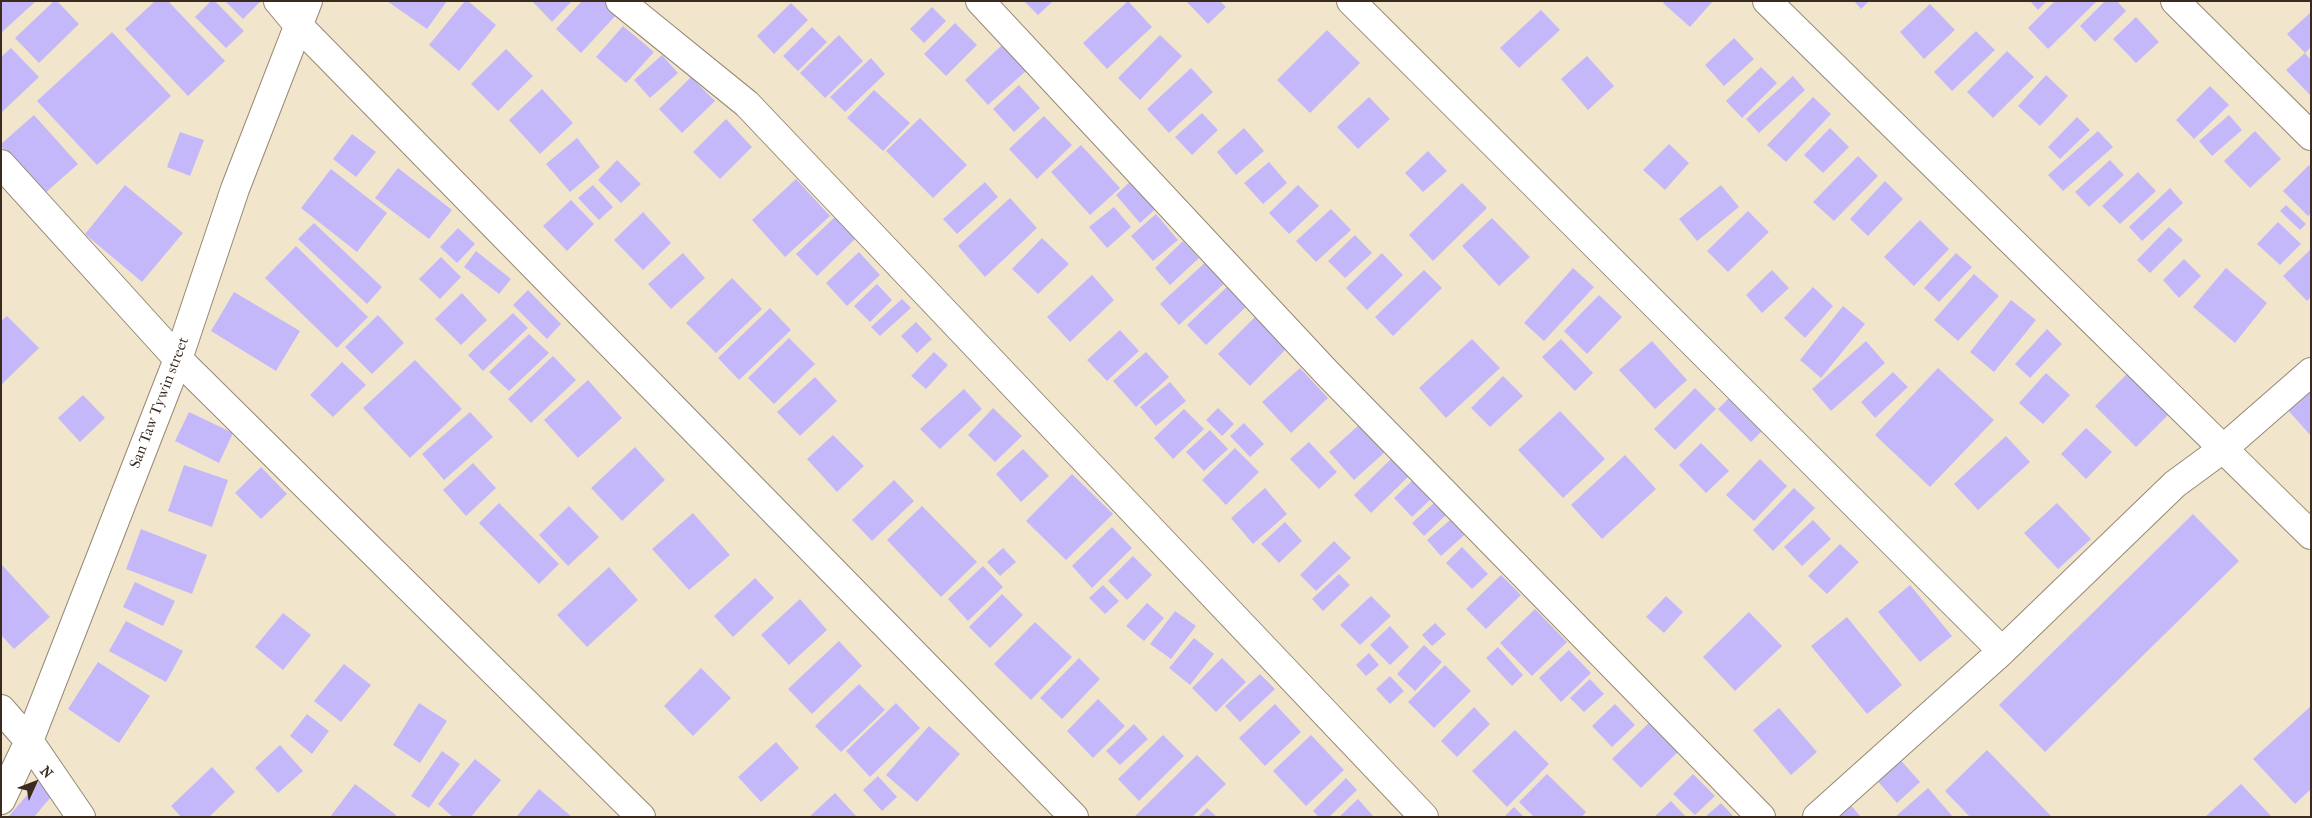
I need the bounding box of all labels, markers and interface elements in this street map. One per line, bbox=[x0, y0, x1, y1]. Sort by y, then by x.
street label: San Taw Tywin street bbox=[127, 335, 193, 471]
north arrow bbox=[10, 758, 60, 808]
text: N bbox=[36, 763, 56, 782]

